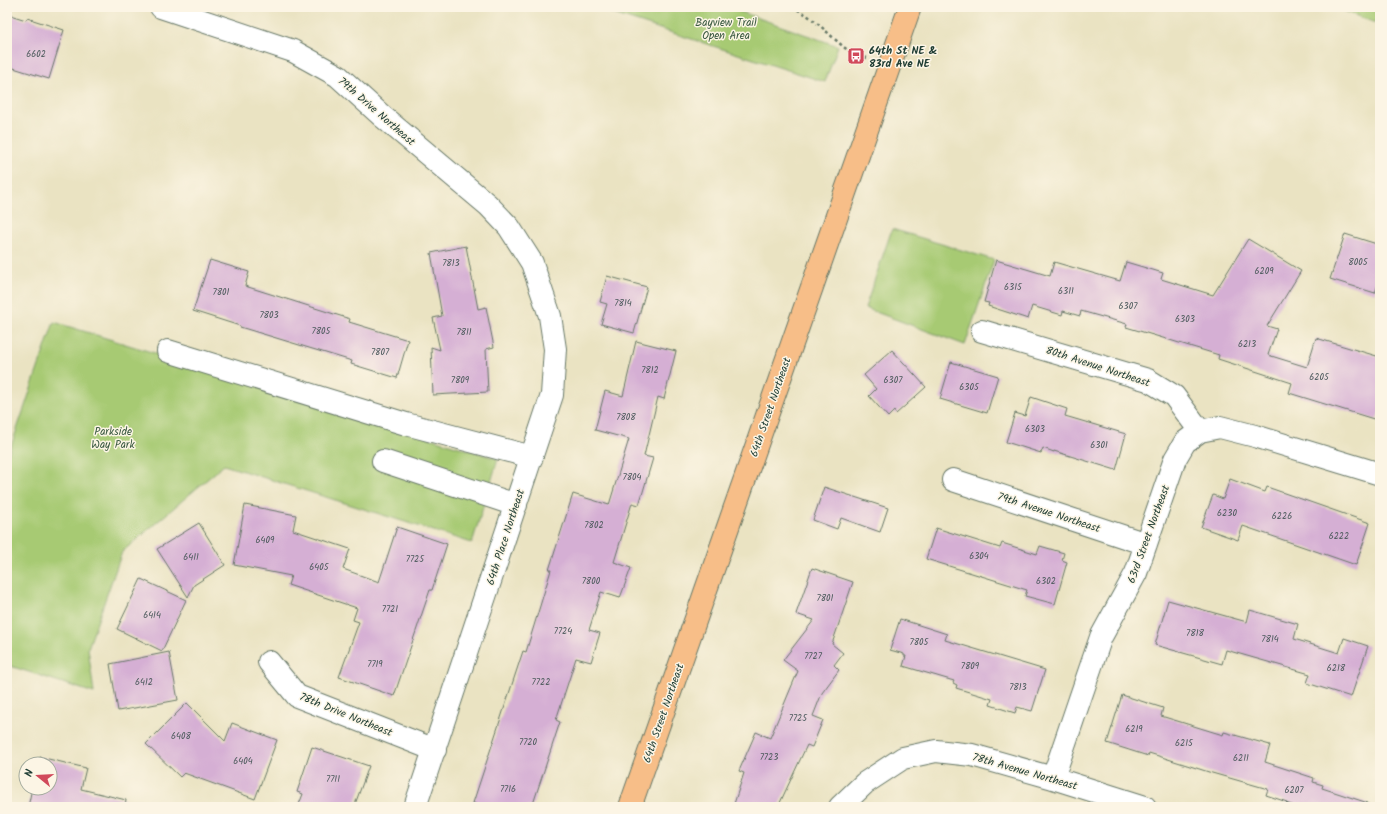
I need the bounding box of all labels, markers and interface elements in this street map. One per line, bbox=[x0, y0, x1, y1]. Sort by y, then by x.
park label: Bayview Trail Open Area bbox=[695, 14, 757, 45]
place label: 64th St NE & 83rd Ave NE bbox=[869, 42, 938, 73]
bus stop icon: 64th St NE & 83rd Ave NE bbox=[846, 46, 866, 66]
house number: 6602 bbox=[26, 47, 46, 62]
street label: 79th Drive Northeast bbox=[334, 73, 420, 151]
house number: 8005 bbox=[1348, 255, 1369, 270]
house number: 7813 bbox=[442, 256, 460, 271]
house number: 6209 bbox=[1254, 264, 1274, 279]
house number: 6315 bbox=[1004, 280, 1023, 295]
house number: 6311 bbox=[1058, 284, 1074, 299]
house number: 7801 bbox=[213, 285, 230, 300]
house number: 7814 bbox=[614, 296, 632, 311]
house number: 6307 bbox=[1119, 299, 1138, 314]
house number: 7803 bbox=[259, 308, 279, 323]
house number: 6303 bbox=[1175, 312, 1195, 327]
house number: 7805 bbox=[312, 324, 332, 339]
house number: 7811 bbox=[456, 325, 472, 340]
house number: 6213 bbox=[1238, 337, 1256, 352]
street label: 80th Avenue Northeast bbox=[1043, 342, 1153, 393]
house number: 7807 bbox=[371, 345, 390, 360]
street label: 64th Street Northeast bbox=[745, 354, 797, 460]
house number: 7812 bbox=[641, 363, 659, 378]
house number: 6205 bbox=[1309, 370, 1330, 385]
house number: 7809 bbox=[451, 373, 470, 388]
house number: 6307 bbox=[884, 373, 903, 388]
house number: 6305 bbox=[959, 380, 980, 395]
house number: 7808 bbox=[616, 410, 636, 425]
house number: 6303 bbox=[1025, 422, 1045, 437]
park label: Parkside Way Park bbox=[91, 423, 135, 454]
house number: 6301 bbox=[1090, 438, 1108, 453]
house number: 7804 bbox=[622, 470, 642, 485]
street label: 63rd Street Northeast bbox=[1123, 482, 1175, 586]
street label: 64th Place Northeast bbox=[482, 486, 530, 588]
street label: 79th Avenue Northeast bbox=[995, 488, 1103, 538]
house number: 6230 bbox=[1217, 506, 1237, 521]
house number: 6226 bbox=[1272, 509, 1292, 524]
house number: 7802 bbox=[584, 518, 604, 533]
house number: 6222 bbox=[1329, 529, 1349, 544]
house number: 6409 bbox=[256, 533, 275, 548]
house number: 6304 bbox=[969, 549, 989, 564]
house number: 6411 bbox=[183, 550, 199, 565]
house number: 7725 bbox=[406, 552, 425, 567]
house number: 6405 bbox=[309, 560, 330, 575]
house number: 7800 bbox=[582, 574, 601, 589]
house number: 6302 bbox=[1036, 574, 1056, 589]
house number: 7801 bbox=[817, 591, 834, 606]
house number: 7721 bbox=[382, 602, 398, 617]
house number: 6414 bbox=[143, 608, 161, 623]
house number: 7724 bbox=[554, 624, 572, 639]
house number: 7818 bbox=[1186, 626, 1204, 641]
house number: 7814 bbox=[1261, 632, 1279, 647]
house number: 7805 bbox=[910, 635, 930, 650]
house number: 7727 bbox=[804, 649, 823, 664]
house number: 7719 bbox=[367, 657, 383, 672]
house number: 7809 bbox=[961, 659, 980, 674]
street label: 64th Street Northeast bbox=[638, 660, 690, 766]
house number: 6218 bbox=[1327, 661, 1346, 676]
house number: 6412 bbox=[135, 675, 153, 690]
house number: 7722 bbox=[532, 675, 550, 690]
house number: 7813 bbox=[1009, 680, 1027, 695]
street label: 78th Drive Northeast bbox=[296, 688, 396, 742]
house number: 7725 bbox=[789, 711, 808, 726]
house number: 6219 bbox=[1125, 722, 1143, 737]
house number: 6408 bbox=[171, 729, 192, 744]
house number: 7720 bbox=[519, 735, 538, 750]
house number: 6215 bbox=[1175, 736, 1194, 751]
street label: 78th Avenue Northeast bbox=[970, 748, 1080, 796]
house number: 7723 bbox=[760, 750, 778, 765]
house number: 6211 bbox=[1233, 751, 1249, 766]
house number: 6404 bbox=[233, 754, 253, 769]
north arrow bbox=[18, 756, 58, 796]
text: N bbox=[20, 767, 39, 779]
house number: 7711 bbox=[326, 772, 340, 787]
house number: 7716 bbox=[500, 782, 516, 797]
house number: 6207 bbox=[1285, 783, 1304, 798]

